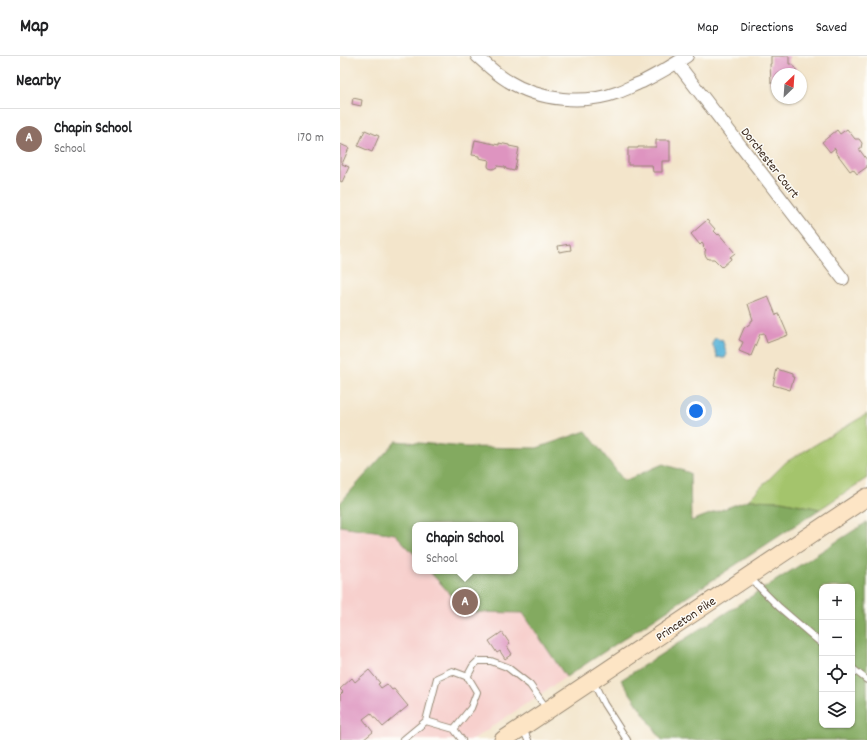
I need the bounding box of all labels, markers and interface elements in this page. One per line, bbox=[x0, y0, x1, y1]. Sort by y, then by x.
text: Map bbox=[20, 14, 49, 41]
text: Map bbox=[697, 18, 719, 38]
text: Directions bbox=[741, 18, 794, 38]
text: Saved bbox=[816, 18, 847, 38]
north arrow bbox=[771, 68, 807, 104]
text: Nearby bbox=[16, 70, 60, 94]
text: Chapin School bbox=[54, 118, 132, 140]
street label: Dorchester Court bbox=[735, 124, 803, 203]
text: A bbox=[25, 129, 33, 148]
text: 170 m bbox=[297, 129, 324, 148]
text: School bbox=[54, 140, 86, 159]
your location bbox=[686, 401, 706, 421]
popup bbox=[412, 522, 518, 574]
text: Chapin School bbox=[426, 528, 504, 550]
text: School bbox=[426, 550, 458, 569]
map controls bbox=[819, 584, 855, 728]
button: + bbox=[819, 584, 855, 620]
pin: A bbox=[452, 587, 478, 617]
street label: Princeton Pike bbox=[653, 593, 721, 647]
button: − bbox=[819, 620, 855, 656]
button: locate bbox=[819, 656, 855, 692]
button: layers bbox=[819, 692, 855, 728]

